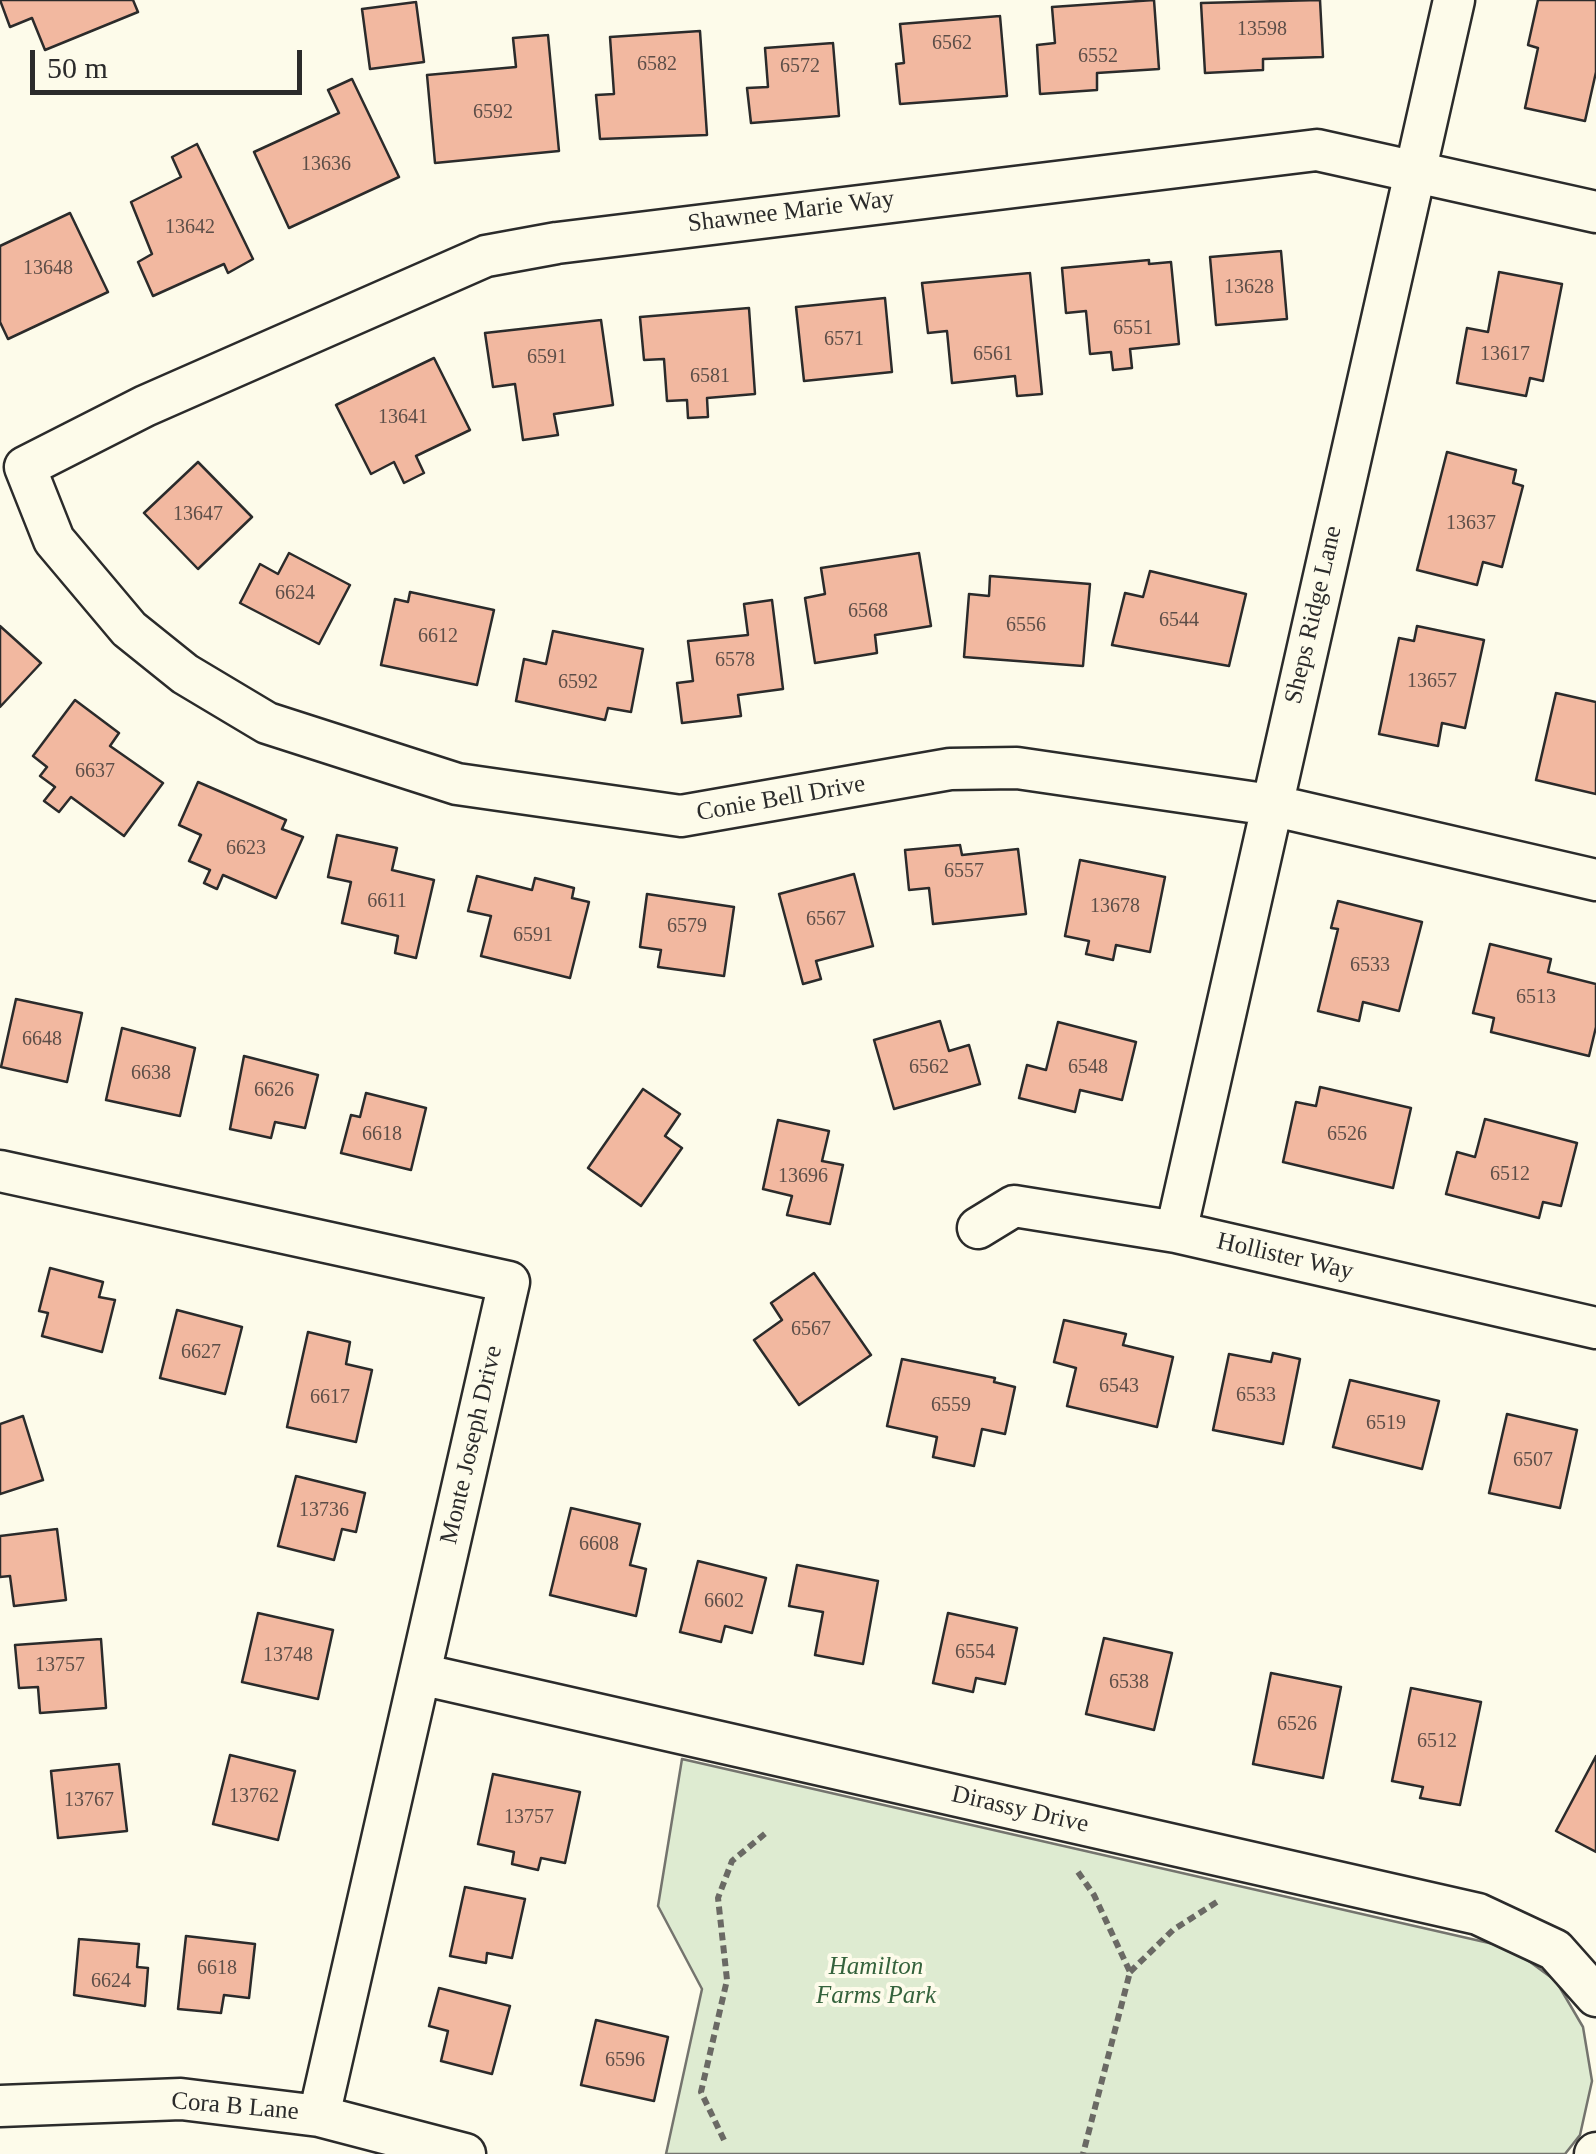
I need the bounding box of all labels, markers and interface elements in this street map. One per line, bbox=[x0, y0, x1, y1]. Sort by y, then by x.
house number: 13598 bbox=[1237, 18, 1287, 42]
scale bar bbox=[35, 30, 308, 92]
house number: 6562 bbox=[932, 32, 972, 56]
house number: 6552 bbox=[1078, 45, 1118, 69]
text: 50 m bbox=[47, 51, 108, 84]
house number: 6582 bbox=[637, 53, 677, 77]
house number: 6572 bbox=[780, 55, 820, 79]
house number: 6592 bbox=[473, 101, 513, 125]
house number: 13636 bbox=[301, 153, 351, 177]
street label: Shawnee Marie Way bbox=[686, 184, 896, 240]
house number: 13642 bbox=[165, 216, 215, 240]
house number: 13648 bbox=[23, 257, 73, 281]
house number: 13628 bbox=[1224, 276, 1274, 300]
house number: 6551 bbox=[1113, 317, 1153, 341]
house number: 6571 bbox=[824, 328, 864, 352]
house number: 6561 bbox=[973, 343, 1013, 367]
house number: 13617 bbox=[1480, 343, 1530, 367]
house number: 6591 bbox=[527, 346, 567, 370]
house number: 6581 bbox=[690, 365, 730, 389]
house number: 13641 bbox=[378, 406, 428, 430]
house number: 13647 bbox=[173, 503, 223, 527]
house number: 13637 bbox=[1446, 512, 1496, 536]
street label: Sheps Ridge Lane bbox=[1279, 523, 1349, 707]
house number: 6624 bbox=[275, 582, 315, 606]
house number: 6568 bbox=[848, 600, 888, 624]
house number: 6544 bbox=[1159, 609, 1199, 633]
house number: 6556 bbox=[1006, 614, 1046, 638]
house number: 6612 bbox=[418, 625, 458, 649]
house number: 6578 bbox=[715, 649, 755, 673]
house number: 13657 bbox=[1407, 670, 1457, 694]
house number: 6592 bbox=[558, 671, 598, 695]
house number: 6637 bbox=[75, 760, 115, 784]
street label: Conie Bell Drive bbox=[694, 769, 868, 829]
house number: 6623 bbox=[226, 837, 266, 861]
house number: 6557 bbox=[944, 860, 984, 884]
house number: 6611 bbox=[367, 890, 407, 914]
house number: 13678 bbox=[1090, 895, 1140, 919]
house number: 6567 bbox=[806, 908, 846, 932]
house number: 6579 bbox=[667, 915, 707, 939]
house number: 6591 bbox=[513, 924, 553, 948]
house number: 6533 bbox=[1350, 954, 1390, 978]
house number: 6513 bbox=[1516, 986, 1556, 1010]
house number: 6648 bbox=[22, 1028, 62, 1052]
house number: 6562 bbox=[909, 1056, 949, 1080]
house number: 6548 bbox=[1068, 1056, 1108, 1080]
house number: 6638 bbox=[131, 1062, 171, 1086]
house number: 6626 bbox=[254, 1079, 294, 1103]
house number: 6618 bbox=[362, 1123, 402, 1147]
house number: 6526 bbox=[1327, 1123, 1367, 1147]
house number: 6512 bbox=[1490, 1163, 1530, 1187]
house number: 13696 bbox=[778, 1165, 828, 1189]
street label: Hollister Way bbox=[1214, 1227, 1356, 1287]
house number: 6567 bbox=[791, 1318, 831, 1342]
house number: 6627 bbox=[181, 1341, 221, 1365]
street label: Monte Joseph Drive bbox=[435, 1343, 509, 1547]
house number: 6543 bbox=[1099, 1375, 1139, 1399]
house number: 6533 bbox=[1236, 1384, 1276, 1408]
house number: 6617 bbox=[310, 1386, 350, 1410]
house number: 6559 bbox=[931, 1394, 971, 1418]
house number: 6519 bbox=[1366, 1412, 1406, 1436]
house number: 6507 bbox=[1513, 1449, 1553, 1473]
house number: 13736 bbox=[299, 1499, 349, 1523]
house number: 6608 bbox=[579, 1533, 619, 1557]
house number: 6602 bbox=[704, 1590, 744, 1614]
house number: 6554 bbox=[955, 1641, 995, 1665]
house number: 13748 bbox=[263, 1644, 313, 1668]
house number: 13757 bbox=[35, 1654, 85, 1678]
house number: 6538 bbox=[1109, 1671, 1149, 1695]
house number: 6526 bbox=[1277, 1713, 1317, 1737]
house number: 6512 bbox=[1417, 1730, 1457, 1754]
street label: Dirassy Drive bbox=[949, 1780, 1091, 1840]
house number: 13762 bbox=[229, 1785, 279, 1809]
house number: 13767 bbox=[64, 1789, 114, 1813]
house number: 13757 bbox=[504, 1806, 554, 1830]
park label: Hamilton Farms Park bbox=[816, 1952, 936, 2011]
house number: 6618 bbox=[197, 1957, 237, 1981]
house number: 6624 bbox=[91, 1970, 131, 1994]
house number: 6596 bbox=[605, 2049, 645, 2073]
street label: Cora B Lane bbox=[170, 2086, 300, 2128]

